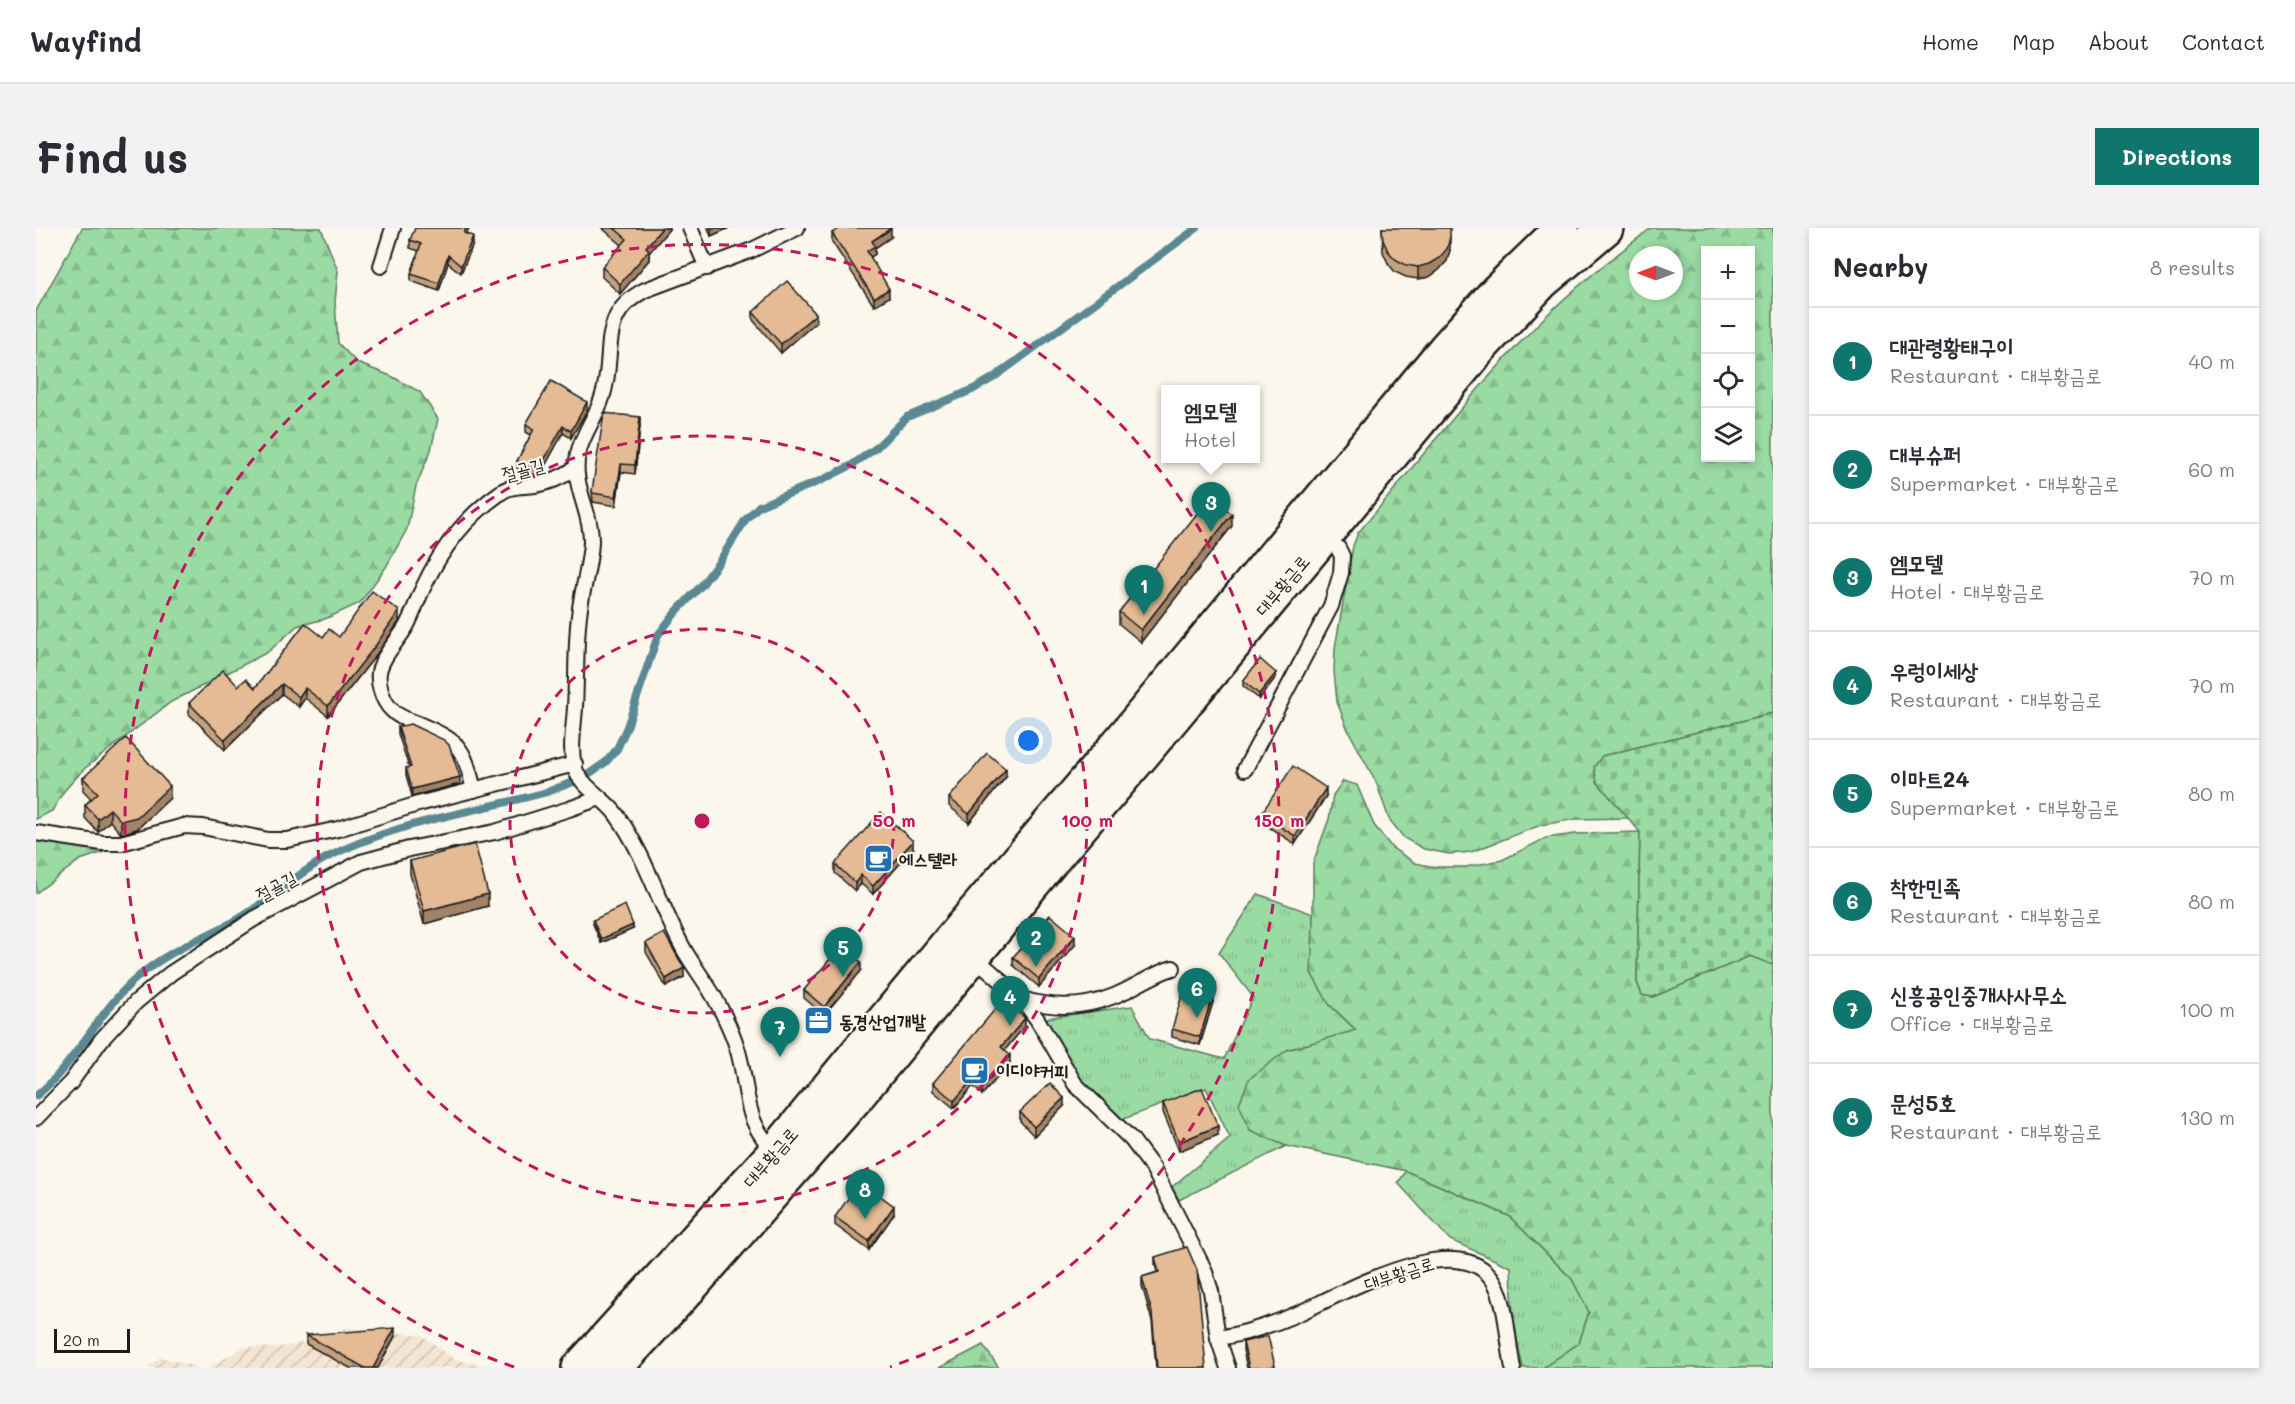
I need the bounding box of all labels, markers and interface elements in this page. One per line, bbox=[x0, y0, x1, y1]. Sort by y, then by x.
text: Wayfind bbox=[30, 23, 141, 59]
text: Home bbox=[1922, 28, 1979, 55]
text: Map bbox=[2012, 28, 2055, 55]
text: About bbox=[2088, 28, 2149, 55]
text: Contact bbox=[2182, 28, 2265, 55]
button: Directions bbox=[2095, 128, 2259, 185]
text: Find us bbox=[36, 129, 188, 184]
north arrow bbox=[1629, 246, 1683, 300]
map controls bbox=[1701, 246, 1755, 462]
button: + bbox=[1701, 246, 1755, 300]
text: Nearby bbox=[1833, 250, 1928, 284]
text: 8 results bbox=[2150, 254, 2235, 280]
button: − bbox=[1701, 300, 1755, 354]
text: 대관령황태구이 bbox=[1890, 332, 2014, 361]
text: 1 bbox=[1848, 348, 1857, 374]
text: 40 m bbox=[2189, 348, 2235, 374]
button: locate bbox=[1701, 354, 1755, 408]
text: Restaurant · 대부황금로 bbox=[1890, 362, 2102, 388]
popup bbox=[1161, 385, 1260, 463]
text: 엠모텔 bbox=[1184, 396, 1237, 425]
button: layers bbox=[1701, 408, 1755, 462]
text: Hotel bbox=[1184, 426, 1236, 452]
text: 대부슈퍼 bbox=[1890, 440, 1961, 469]
street label: 절골길 bbox=[499, 452, 548, 486]
text: 2 bbox=[1847, 456, 1858, 482]
text: 60 m bbox=[2188, 456, 2235, 482]
text: Supermarket · 대부황금로 bbox=[1890, 470, 2119, 496]
pin: 3 bbox=[1192, 482, 1230, 532]
text: 엠모텔 bbox=[1890, 548, 1943, 577]
street label: 대부황금로 bbox=[1250, 550, 1314, 620]
text: 3 bbox=[1847, 564, 1859, 590]
text: 70 m bbox=[2189, 564, 2235, 590]
pin: 1 bbox=[1124, 566, 1164, 615]
text: Hotel · 대부황금로 bbox=[1890, 578, 2044, 604]
text: 우렁이세상 bbox=[1890, 656, 1979, 685]
text: 4 bbox=[1846, 672, 1859, 698]
text: 70 m bbox=[2189, 672, 2235, 698]
text: Restaurant · 대부황금로 bbox=[1890, 686, 2102, 712]
your location bbox=[1014, 726, 1043, 755]
text: 이마트24 bbox=[1890, 764, 1969, 793]
text: 5 bbox=[1847, 780, 1858, 806]
text: 80 m bbox=[2188, 780, 2235, 806]
text: Supermarket · 대부황금로 bbox=[1890, 794, 2119, 820]
text: 50 m bbox=[873, 808, 915, 832]
text: 100 m bbox=[1061, 808, 1113, 832]
text: 150 m bbox=[1254, 808, 1304, 832]
centre of rings bbox=[692, 811, 712, 831]
cafe icon: 에스텔라 bbox=[862, 843, 894, 875]
place label: 에스텔라 bbox=[899, 847, 957, 871]
street label: 절골길 bbox=[251, 865, 301, 907]
text: 착한민족 bbox=[1890, 872, 1961, 901]
text: 6 bbox=[1846, 888, 1859, 914]
text: 80 m bbox=[2188, 888, 2235, 914]
text: Restaurant · 대부황금로 bbox=[1890, 902, 2102, 928]
pin: 2 bbox=[1016, 918, 1056, 967]
pin: 5 bbox=[824, 928, 862, 977]
pin: 6 bbox=[1178, 968, 1216, 1018]
pin: 4 bbox=[990, 976, 1030, 1026]
text: 신흥공인중개사사무소 bbox=[1890, 980, 2067, 1009]
text: 7 bbox=[1847, 996, 1858, 1022]
text: 100 m bbox=[2179, 996, 2235, 1022]
office icon: 동경산업개발 bbox=[802, 1005, 834, 1037]
pin: 7 bbox=[760, 1008, 800, 1057]
place label: 동경산업개발 bbox=[839, 1009, 926, 1033]
text: Office · 대부황금로 bbox=[1890, 1010, 2054, 1036]
cafe icon: 이디야커피 bbox=[959, 1054, 991, 1086]
place label: 이디야커피 bbox=[996, 1058, 1068, 1082]
text: 문성5호 bbox=[1890, 1088, 1956, 1117]
text: 8 bbox=[1846, 1104, 1859, 1130]
text: 130 m bbox=[2180, 1104, 2235, 1130]
text: Restaurant · 대부황금로 bbox=[1890, 1118, 2102, 1144]
street label: 대부황금로 bbox=[737, 1122, 803, 1192]
pin: 8 bbox=[846, 1170, 884, 1219]
street label: 대부황금로 bbox=[1361, 1250, 1437, 1296]
scale bar bbox=[54, 1326, 130, 1354]
text: 20 m bbox=[63, 1329, 100, 1350]

